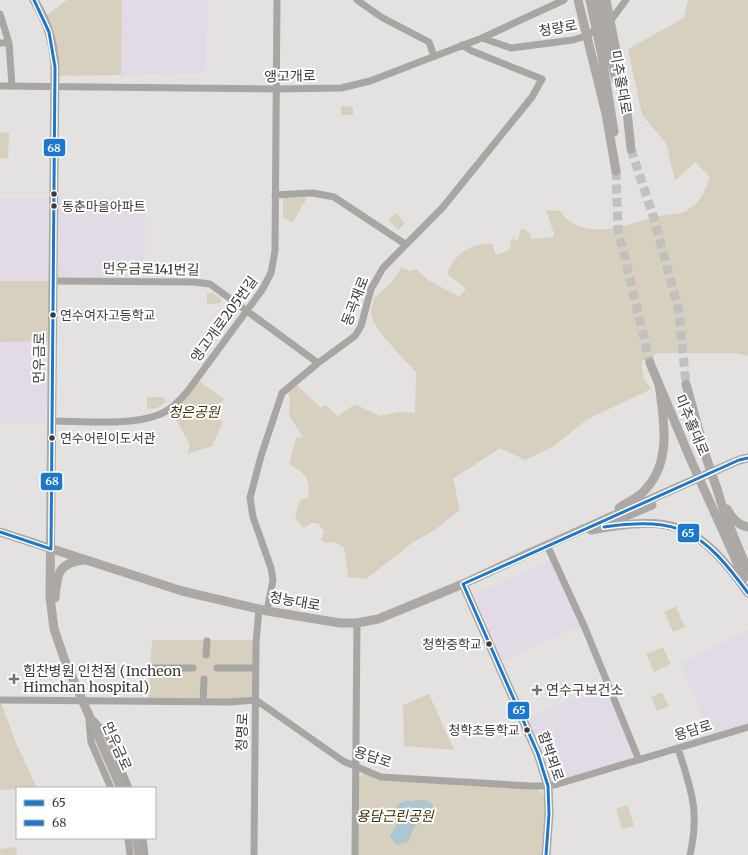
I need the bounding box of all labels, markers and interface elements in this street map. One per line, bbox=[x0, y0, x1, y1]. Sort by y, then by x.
street label: 청량로 bbox=[537, 16, 579, 40]
street label: 미추홀대로 bbox=[607, 49, 635, 115]
street label: 앵고개로 bbox=[264, 67, 316, 85]
line badge: 68 bbox=[43, 138, 66, 157]
text: 68 bbox=[47, 141, 61, 155]
unlabelled marker bbox=[49, 189, 59, 199]
place label: 동춘마을아파트 bbox=[62, 198, 146, 215]
marker: 동춘마을아파트 bbox=[49, 201, 59, 211]
street label: 먼우금로141번길 bbox=[102, 259, 200, 279]
street label: 앵고개로205번길 bbox=[187, 272, 261, 366]
street label: 동곡재로 bbox=[337, 274, 373, 328]
place label: 연수여자고등학교 bbox=[60, 307, 156, 324]
marker: 연수여자고등학교 bbox=[48, 310, 58, 320]
street label: 먼우금로 bbox=[30, 332, 48, 384]
street label: 미추홀대로 bbox=[671, 392, 713, 458]
park label: 청은공원 bbox=[168, 403, 221, 421]
place label: 연수어린이도서관 bbox=[60, 430, 156, 447]
marker: 연수어린이도서관 bbox=[47, 433, 57, 443]
line badge: 68 bbox=[40, 472, 63, 491]
text: 68 bbox=[45, 474, 59, 488]
line badge: 65 bbox=[677, 523, 700, 543]
text: 65 bbox=[682, 526, 694, 540]
street label: 청능대로 bbox=[268, 588, 322, 614]
place label: 청학중학교 bbox=[422, 636, 482, 653]
marker: 청학중학교 bbox=[484, 639, 494, 649]
place label: 힘찬병원 인천점 (Incheon Himchan hospital) bbox=[23, 662, 181, 696]
marker: 힘찬병원 인천점 (Incheon Himchan hospital) bbox=[8, 673, 20, 685]
place label: 연수구보건소 bbox=[546, 681, 623, 699]
marker: 연수구보건소 bbox=[531, 684, 543, 696]
line badge: 65 bbox=[507, 701, 530, 720]
text: 65 bbox=[513, 703, 525, 717]
street label: 청명로 bbox=[232, 712, 252, 752]
street label: 용담로 bbox=[672, 716, 714, 744]
street label: 먼우금로 bbox=[98, 719, 136, 773]
place label: 청학초등학교 bbox=[448, 722, 520, 739]
marker: 청학초등학교 bbox=[522, 725, 532, 735]
street label: 함박뫼로 bbox=[534, 729, 568, 783]
street label: 용담로 bbox=[352, 742, 394, 772]
legend bbox=[16, 787, 156, 839]
text: 65 bbox=[52, 795, 66, 810]
park label: 용담근린공원 bbox=[356, 807, 435, 825]
text: 68 bbox=[52, 815, 66, 830]

